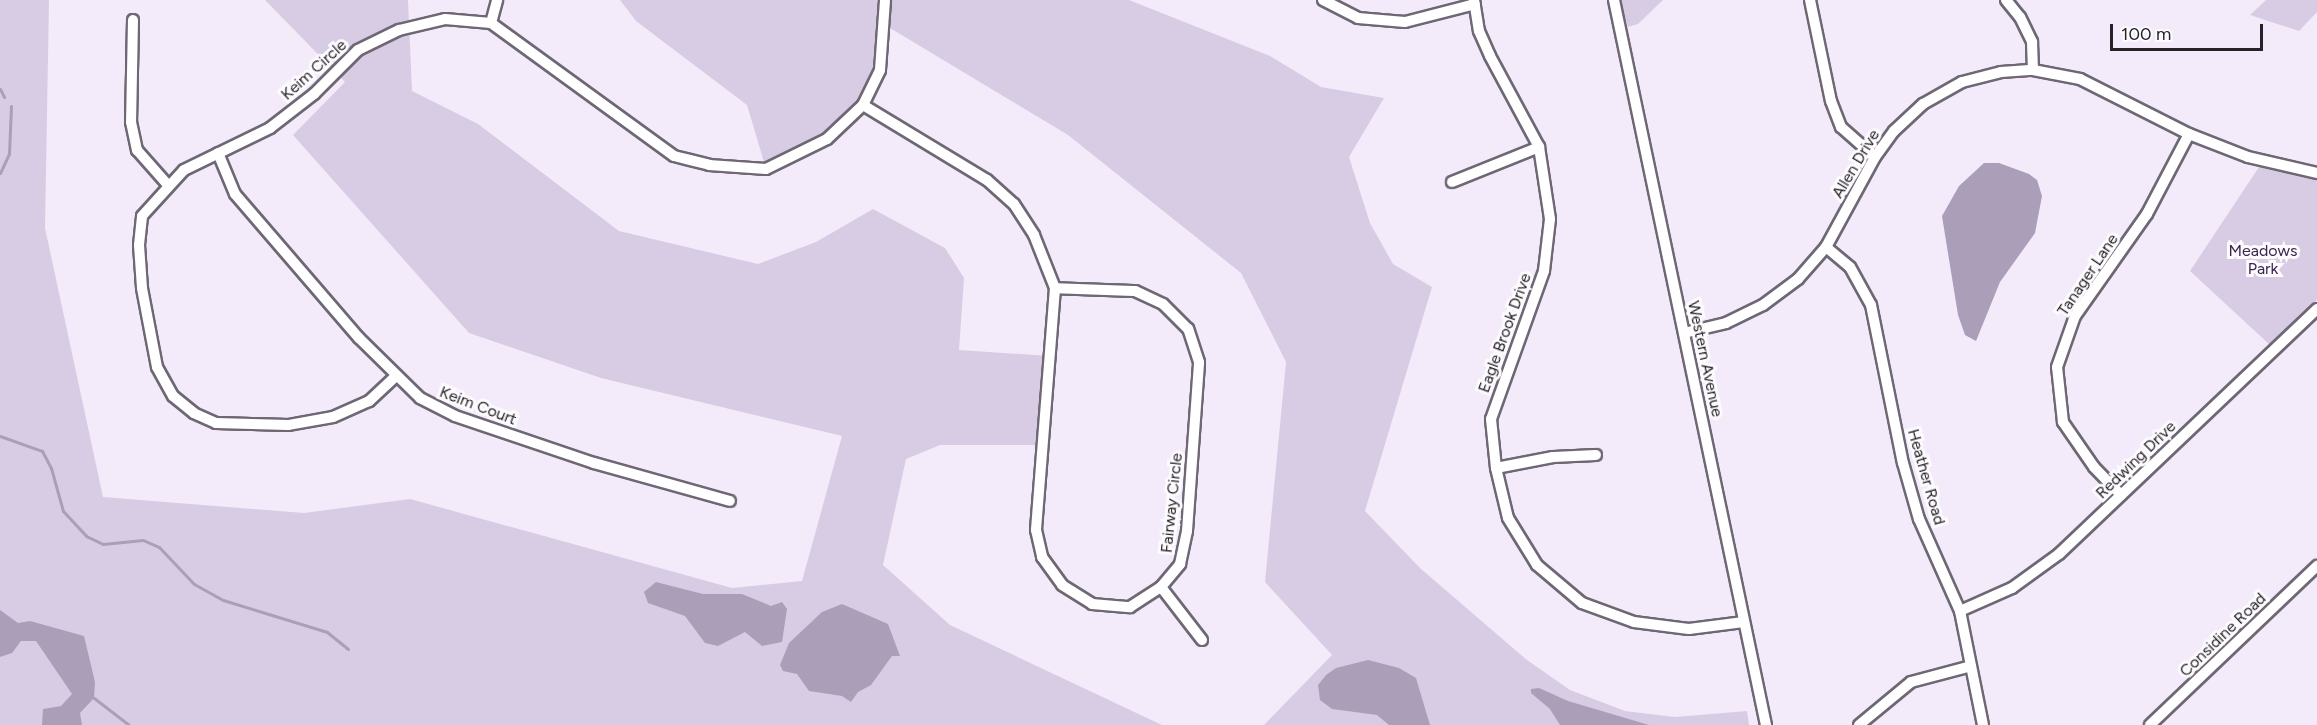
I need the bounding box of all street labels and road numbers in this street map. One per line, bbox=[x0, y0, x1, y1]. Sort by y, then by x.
street label: Keim Circle bbox=[277, 36, 351, 104]
street label: Allen Drive bbox=[1828, 126, 1884, 202]
street label: Tanager Lane bbox=[2054, 230, 2122, 320]
street label: Eagle Brook Drive bbox=[1474, 271, 1536, 395]
street label: Western Avenue bbox=[1683, 299, 1727, 419]
street label: Keim Court bbox=[437, 383, 519, 429]
street label: Redwing Drive bbox=[2092, 417, 2180, 503]
street label: Heather Road bbox=[1903, 427, 1949, 527]
street label: Fairway Circle bbox=[1157, 452, 1187, 554]
street label: Considine Road bbox=[2176, 589, 2270, 681]

